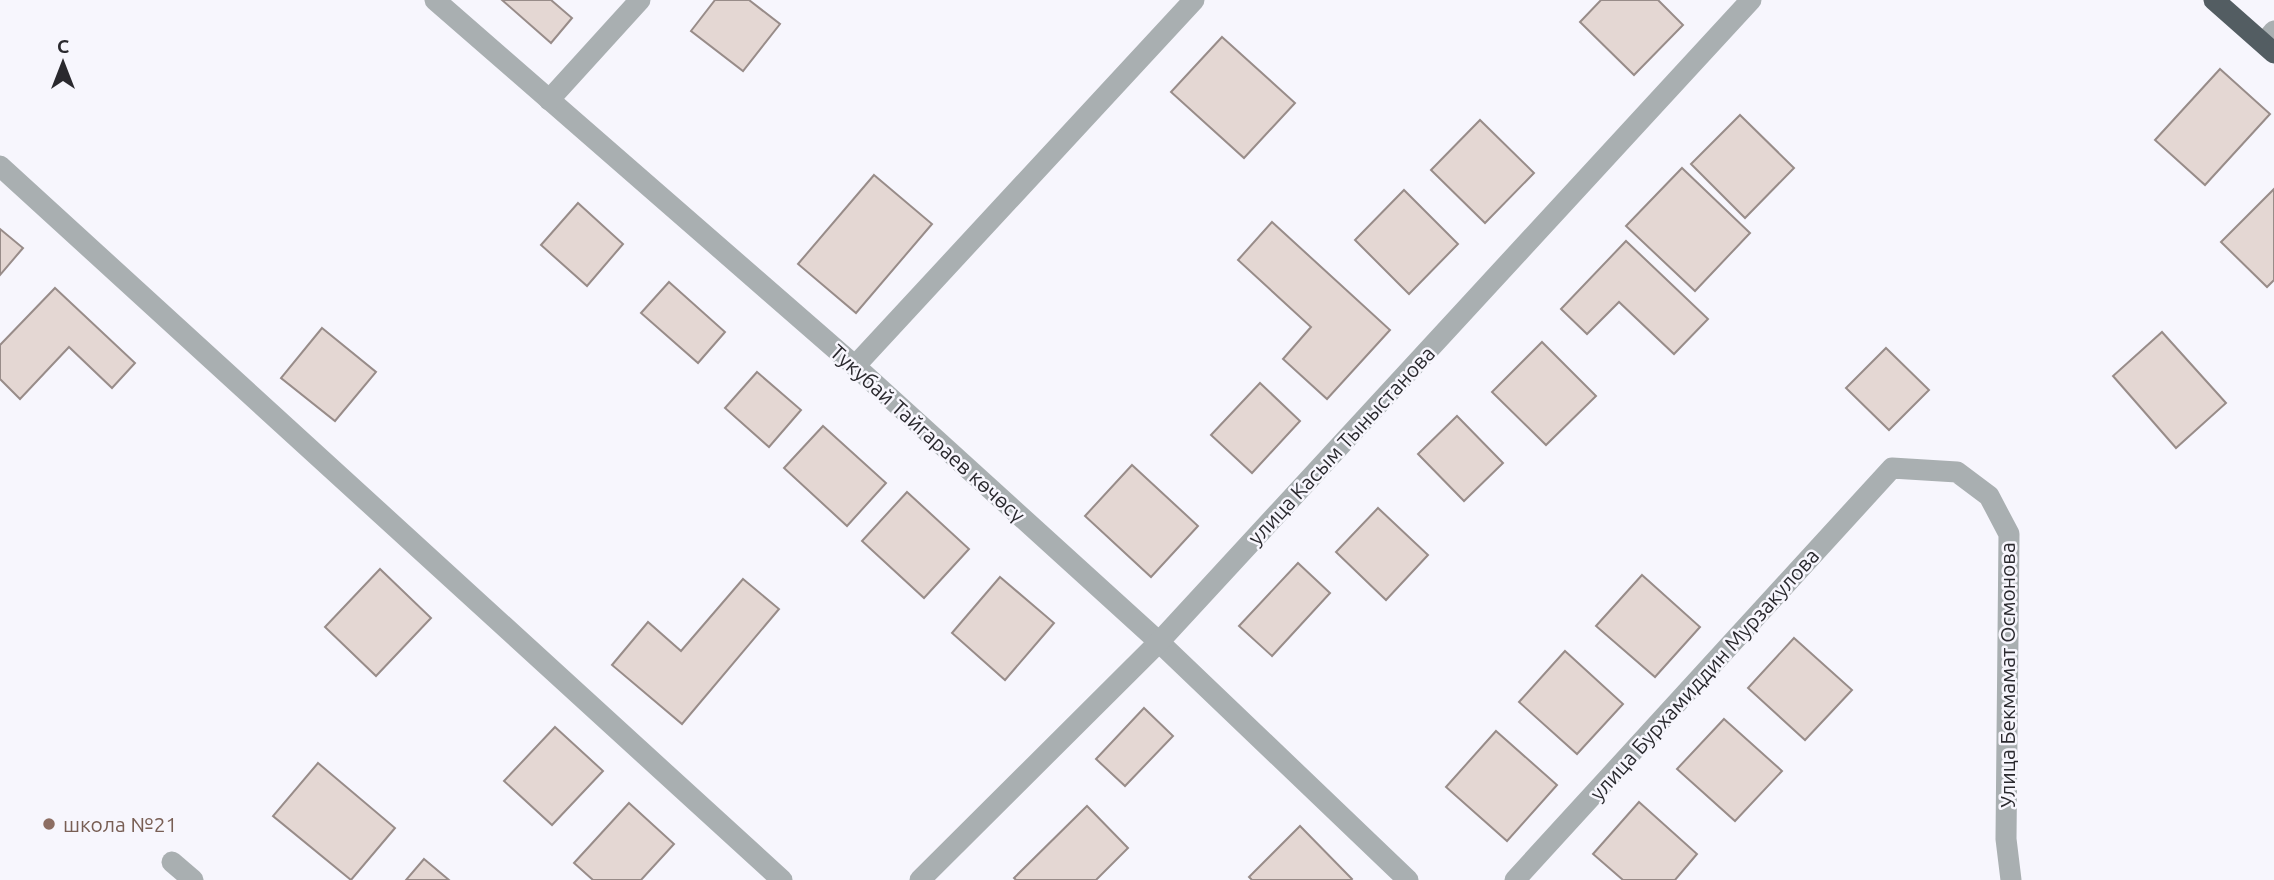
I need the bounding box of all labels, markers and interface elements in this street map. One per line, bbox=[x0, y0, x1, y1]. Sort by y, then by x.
north arrow bbox=[28, 28, 98, 98]
text: С bbox=[57, 35, 69, 57]
street label: Тукубай Тайгараев көчөсү bbox=[826, 339, 1030, 527]
street label: улица Касым Тыныстанова bbox=[1243, 341, 1439, 549]
street label: Улица Бекмамат Осмонова bbox=[1995, 542, 2019, 808]
street label: улица Бурхамиддин Мурзакулова bbox=[1585, 543, 1823, 805]
place label: школа №21 bbox=[63, 812, 177, 836]
marker: школа №21 bbox=[41, 816, 57, 832]

